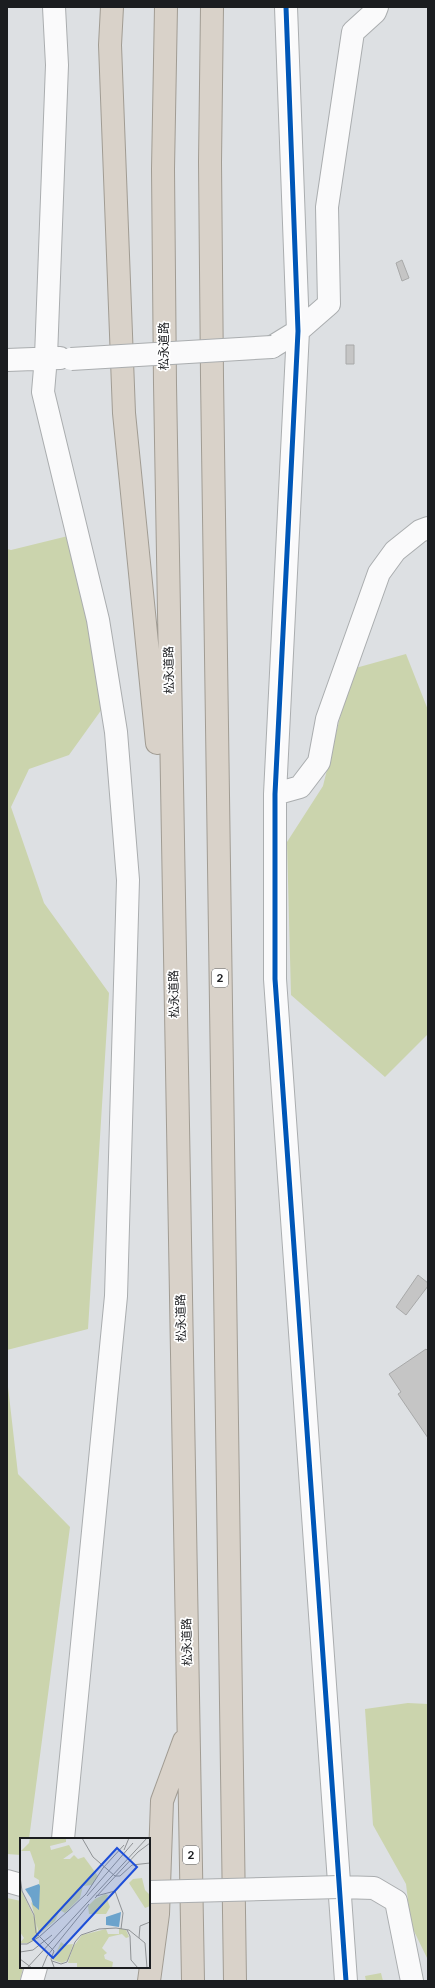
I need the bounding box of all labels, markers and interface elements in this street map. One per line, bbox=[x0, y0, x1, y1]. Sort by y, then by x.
street label: 松永道路 bbox=[156, 322, 171, 370]
street label: 松永道路 bbox=[161, 646, 176, 694]
road number: 2 bbox=[212, 969, 228, 987]
street label: 松永道路 bbox=[166, 970, 181, 1018]
street label: 松永道路 bbox=[173, 1294, 188, 1342]
street label: 松永道路 bbox=[179, 1618, 194, 1666]
inset map bbox=[20, 1838, 150, 1968]
road number: 2 bbox=[183, 1846, 199, 1864]

